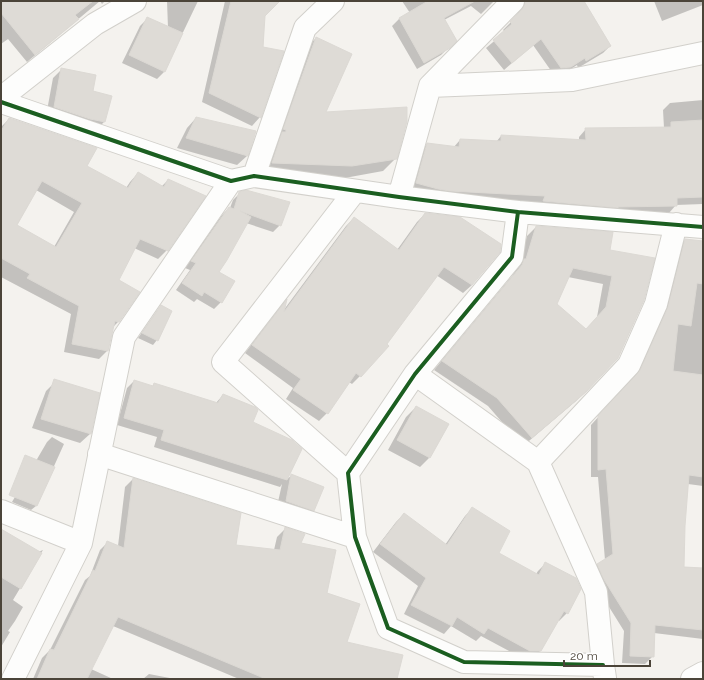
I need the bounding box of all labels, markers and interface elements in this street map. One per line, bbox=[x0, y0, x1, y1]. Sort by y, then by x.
scale bar bbox=[564, 642, 650, 668]
text: 20 m bbox=[570, 649, 598, 663]

